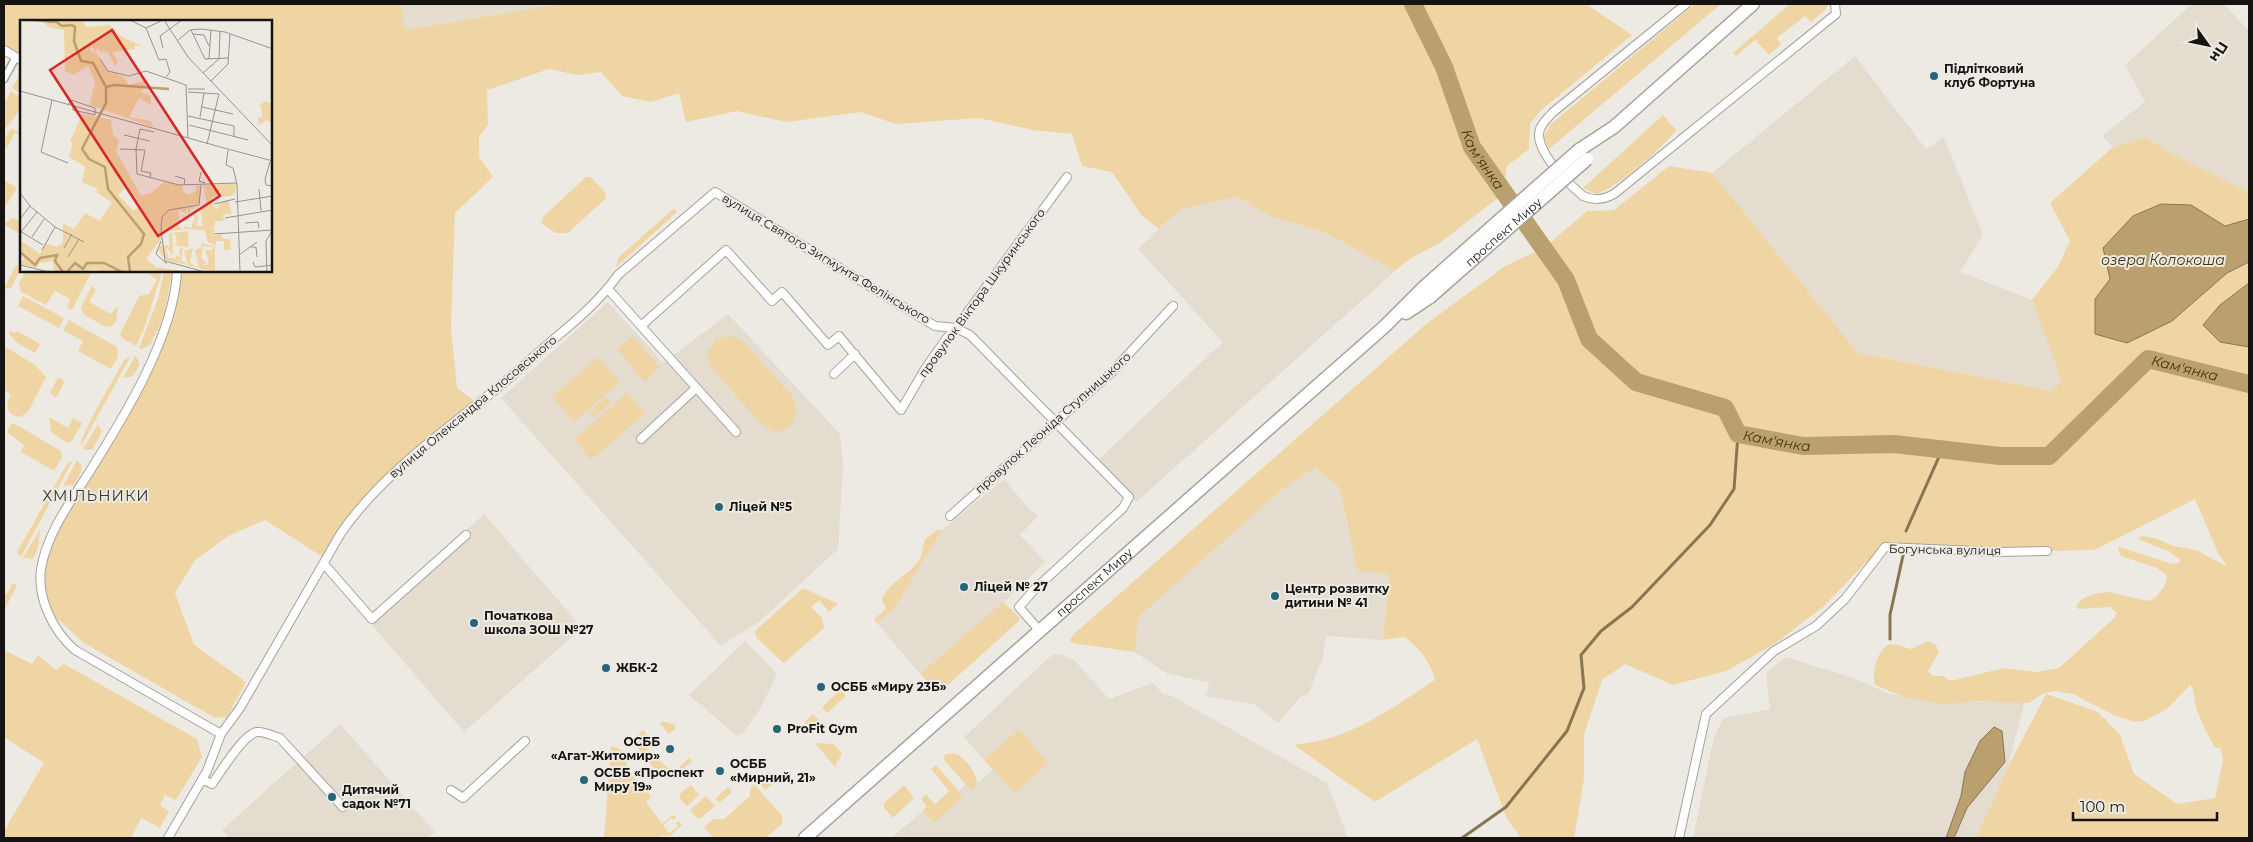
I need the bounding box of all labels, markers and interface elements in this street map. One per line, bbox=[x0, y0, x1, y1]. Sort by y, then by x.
inset map bbox=[20, 20, 272, 272]
north arrow bbox=[2183, 20, 2233, 70]
text: Пн bbox=[2206, 38, 2232, 66]
place label: Підлітковий клуб Фортуна bbox=[1944, 61, 2035, 90]
marker: Підлітковий клуб Фортуна bbox=[1928, 70, 1940, 82]
water label: Кам'янка bbox=[1457, 127, 1508, 193]
street label: вулиця Святого Зигмунта Фелінського bbox=[719, 190, 933, 327]
street label: проспект Миру bbox=[1462, 194, 1545, 269]
street label: провулок Віктора Шкуринського bbox=[915, 205, 1048, 380]
water label: озера Колокоша bbox=[2101, 251, 2225, 269]
street label: вулиця Олександра Клосовського bbox=[386, 332, 560, 481]
street label: провулок Леоніда Ступницького bbox=[972, 348, 1134, 497]
water label: Кам'янка bbox=[2149, 351, 2220, 385]
water label: Кам'янка bbox=[1741, 426, 1811, 455]
district label: ХМІЛЬНИКИ bbox=[42, 486, 150, 505]
place label: Ліцей №5 bbox=[729, 499, 792, 514]
marker: Ліцей №5 bbox=[713, 501, 725, 513]
street label: Богунська вулиця bbox=[1889, 541, 2001, 558]
street label: проспект Миру bbox=[1053, 544, 1135, 620]
place label: Ліцей № 27 bbox=[974, 579, 1048, 594]
marker: Ліцей № 27 bbox=[958, 581, 970, 593]
place label: Центр розвитку дитини № 41 bbox=[1285, 581, 1390, 610]
marker: Центр розвитку дитини № 41 bbox=[1269, 590, 1281, 602]
place label: Початкова школа ЗОШ №27 bbox=[484, 608, 594, 637]
marker: Початкова школа ЗОШ №27 bbox=[468, 617, 480, 629]
place label: ЖБК-2 bbox=[616, 660, 658, 675]
marker: ЖБК-2 bbox=[600, 662, 612, 674]
place label: ОСББ «Миру 23Б» bbox=[831, 679, 947, 694]
marker: ОСББ «Миру 23Б» bbox=[815, 681, 827, 693]
place label: ProFit Gym bbox=[787, 721, 858, 736]
marker: ProFit Gym bbox=[771, 723, 783, 735]
place label: ОСББ «Агат-Житомир» bbox=[551, 734, 660, 763]
marker: ОСББ «Агат-Житомир» bbox=[664, 743, 676, 755]
place label: ОСББ «Мирний, 21» bbox=[730, 756, 816, 785]
place label: ОСББ «Проспект Миру 19» bbox=[594, 765, 704, 794]
marker: ОСББ «Мирний, 21» bbox=[714, 765, 726, 777]
marker: ОСББ «Проспект Миру 19» bbox=[578, 774, 590, 786]
place label: Дитячий садок №71 bbox=[342, 782, 411, 811]
scale bar bbox=[2073, 790, 2217, 822]
marker: Дитячий садок №71 bbox=[326, 791, 338, 803]
text: 100 m bbox=[2080, 797, 2125, 816]

